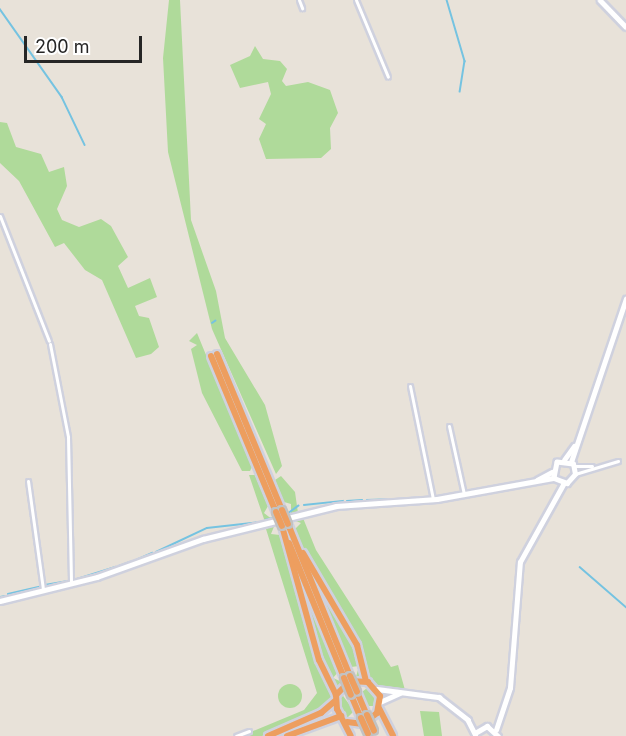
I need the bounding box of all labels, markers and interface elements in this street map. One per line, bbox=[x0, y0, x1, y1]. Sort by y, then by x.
scale bar bbox=[27, 24, 146, 62]
text: 200 m bbox=[35, 36, 90, 57]

